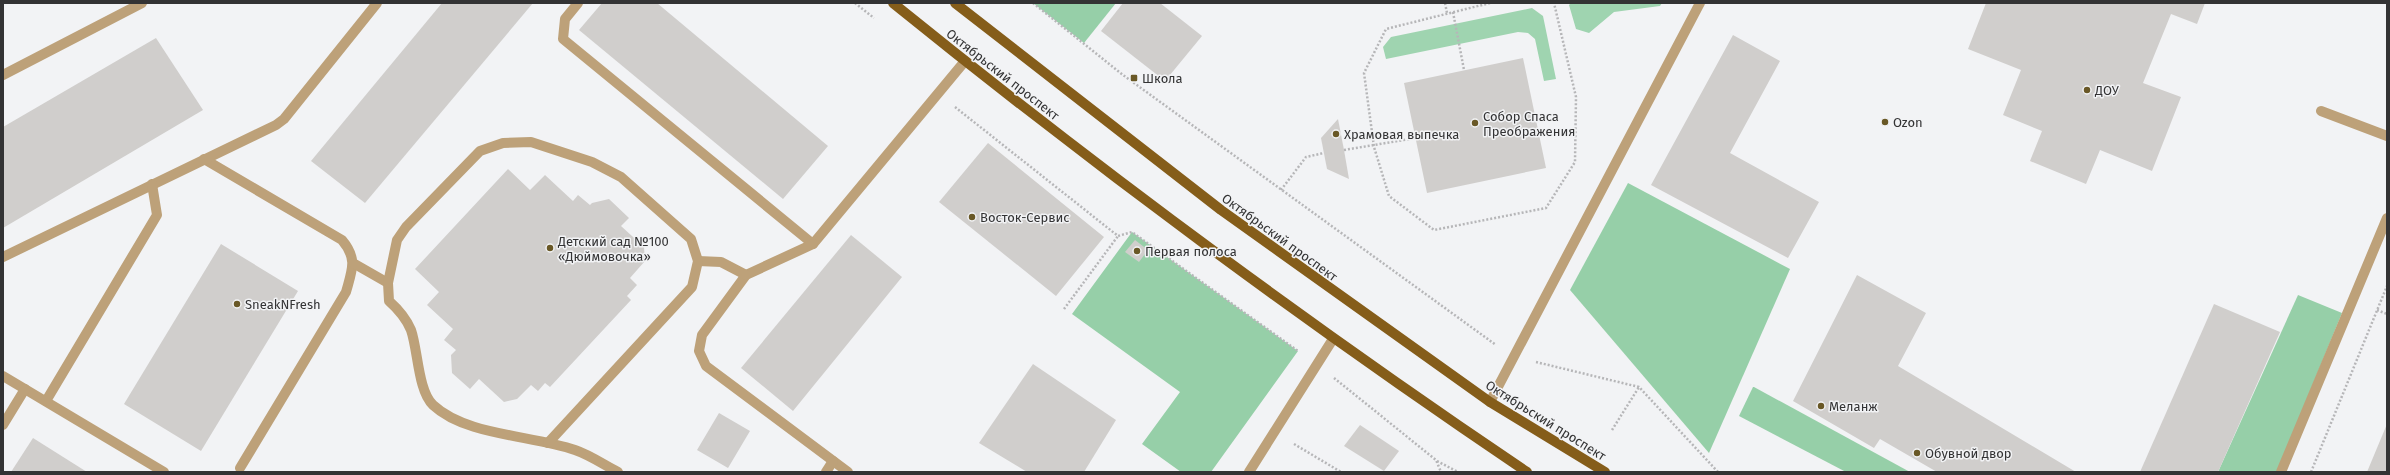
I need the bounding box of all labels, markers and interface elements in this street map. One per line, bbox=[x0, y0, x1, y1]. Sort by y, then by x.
street label: Октябрьский проспект bbox=[943, 26, 1062, 123]
place label: Школа bbox=[1142, 71, 1183, 86]
marker: Школа bbox=[1129, 73, 1139, 83]
place label: ДОУ bbox=[2094, 83, 2120, 98]
marker: ДОУ bbox=[2082, 85, 2092, 95]
place label: Собор Спаса Преображения bbox=[1483, 109, 1575, 139]
place label: Ozon bbox=[1893, 115, 1923, 130]
marker: Ozon bbox=[1880, 117, 1890, 127]
marker: Собор Спаса Преображения bbox=[1470, 118, 1480, 128]
place label: Храмовая выпечка bbox=[1344, 127, 1459, 142]
marker: Храмовая выпечка bbox=[1331, 129, 1341, 139]
street label: Октябрьский проспект bbox=[1219, 190, 1340, 284]
place label: Восток-Сервис bbox=[980, 210, 1070, 225]
marker: Восток-Сервис bbox=[967, 212, 977, 222]
place label: Детский сад №100 «Дюймовочка» bbox=[557, 234, 669, 264]
marker: Детский сад №100 «Дюймовочка» bbox=[545, 243, 555, 253]
place label: Первая полоса bbox=[1145, 244, 1237, 259]
marker: Первая полоса bbox=[1132, 246, 1142, 256]
place label: SneakNFresh bbox=[245, 297, 321, 312]
marker: SneakNFresh bbox=[232, 299, 242, 309]
street label: Октябрьский проспект bbox=[1483, 377, 1609, 464]
place label: Меланж bbox=[1829, 399, 1878, 414]
marker: Меланж bbox=[1816, 401, 1826, 411]
place label: Обувной двор bbox=[1925, 446, 2012, 461]
marker: Обувной двор bbox=[1912, 448, 1922, 458]

